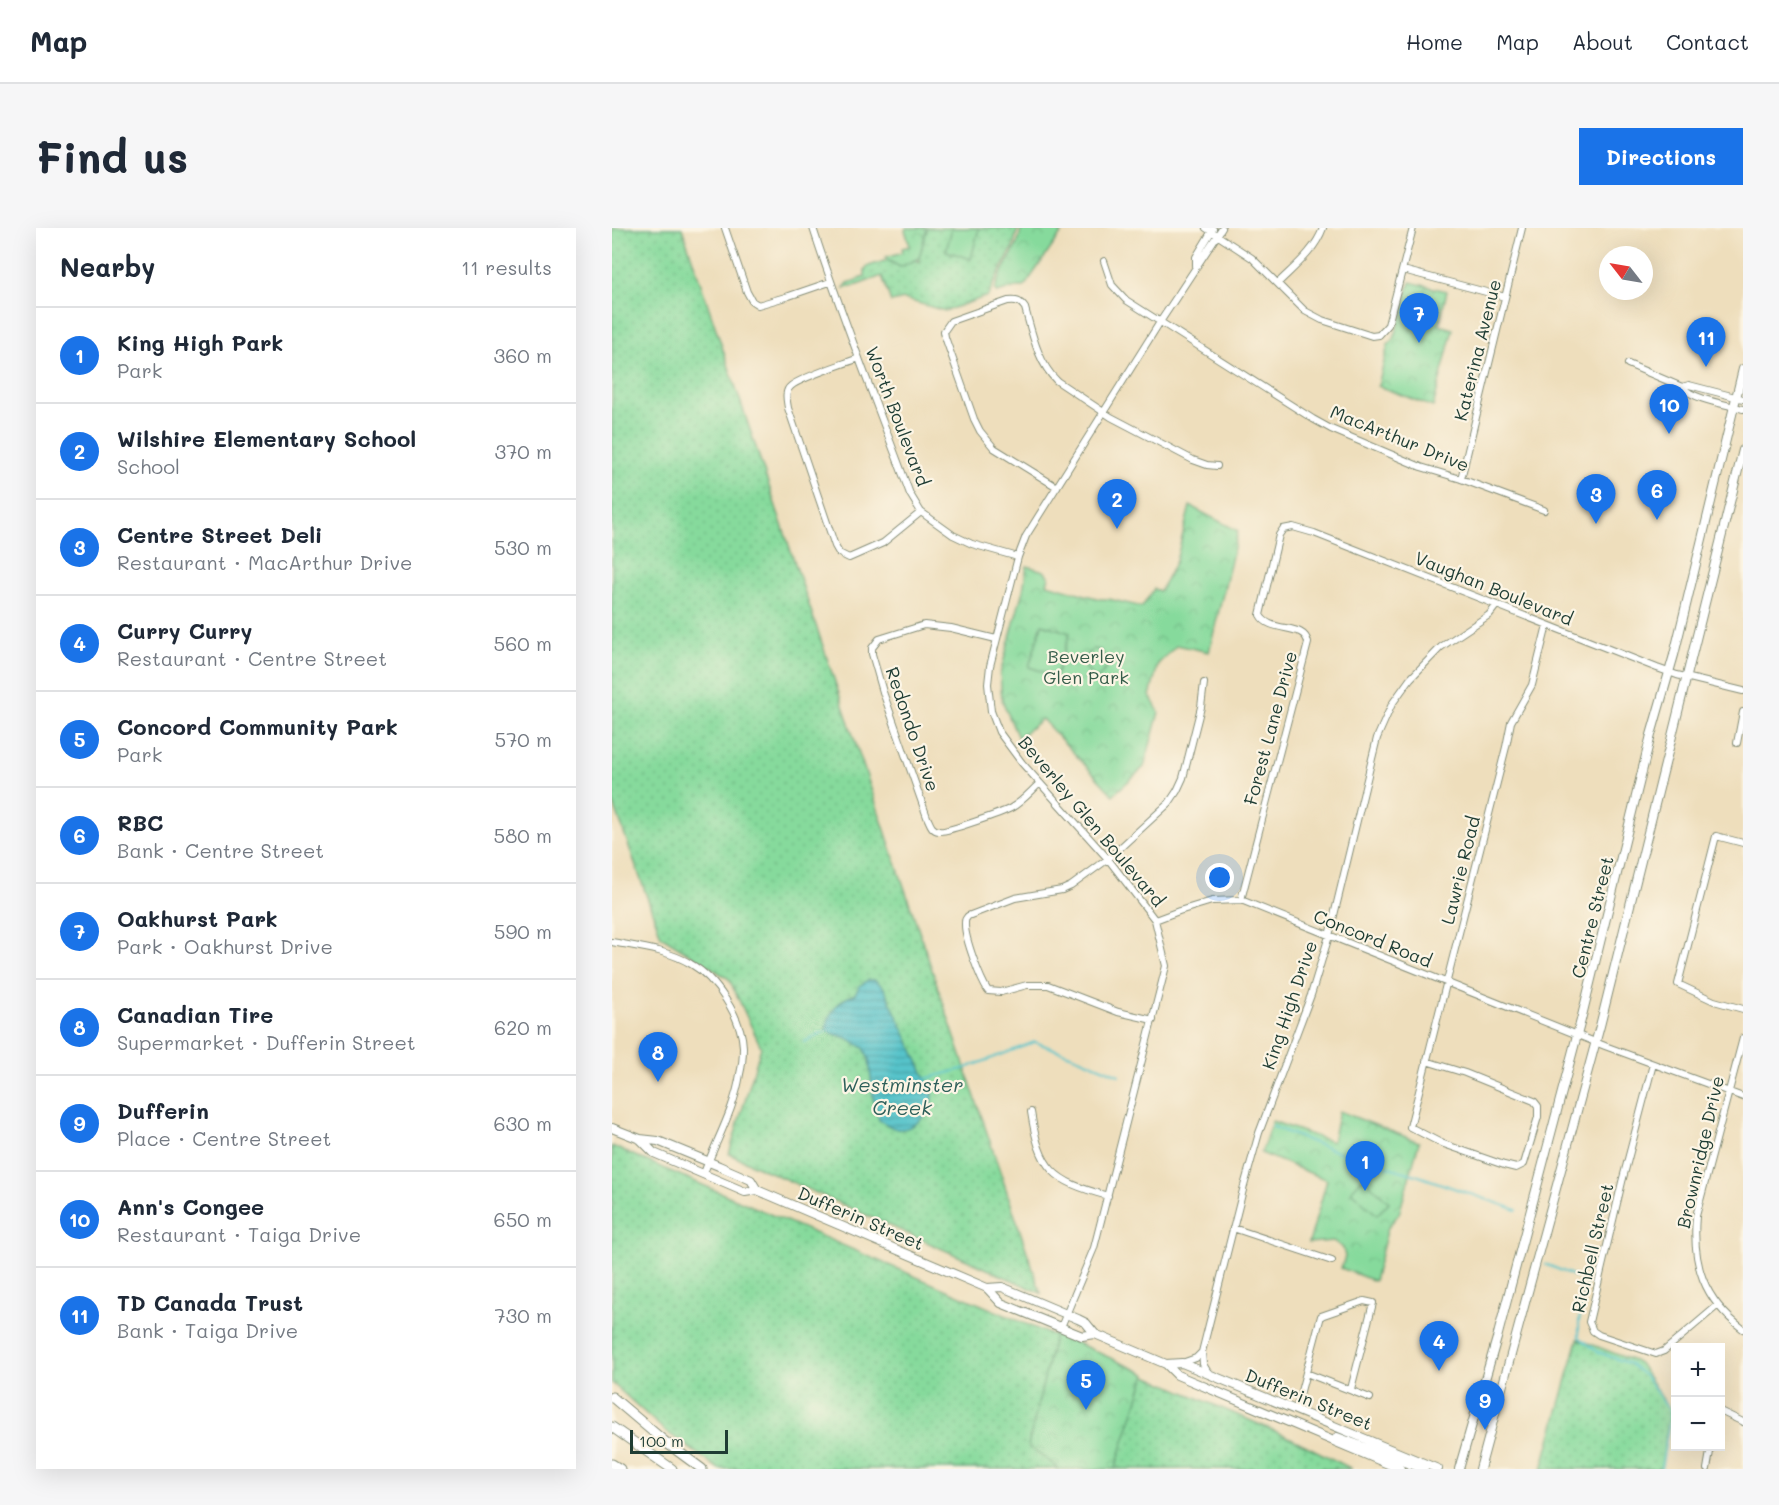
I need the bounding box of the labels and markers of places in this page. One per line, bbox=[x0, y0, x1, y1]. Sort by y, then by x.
pin: 7 bbox=[1400, 294, 1438, 343]
pin: 11 bbox=[1686, 318, 1726, 367]
pin: 10 bbox=[1650, 384, 1688, 434]
pin: 6 bbox=[1638, 470, 1676, 520]
pin: 3 bbox=[1576, 474, 1616, 524]
pin: 2 bbox=[1098, 480, 1136, 529]
pin: 8 bbox=[638, 1032, 678, 1082]
pin: 1 bbox=[1346, 1142, 1384, 1191]
pin: 4 bbox=[1420, 1322, 1458, 1371]
pin: 5 bbox=[1066, 1360, 1106, 1410]
pin: 9 bbox=[1466, 1380, 1504, 1430]

